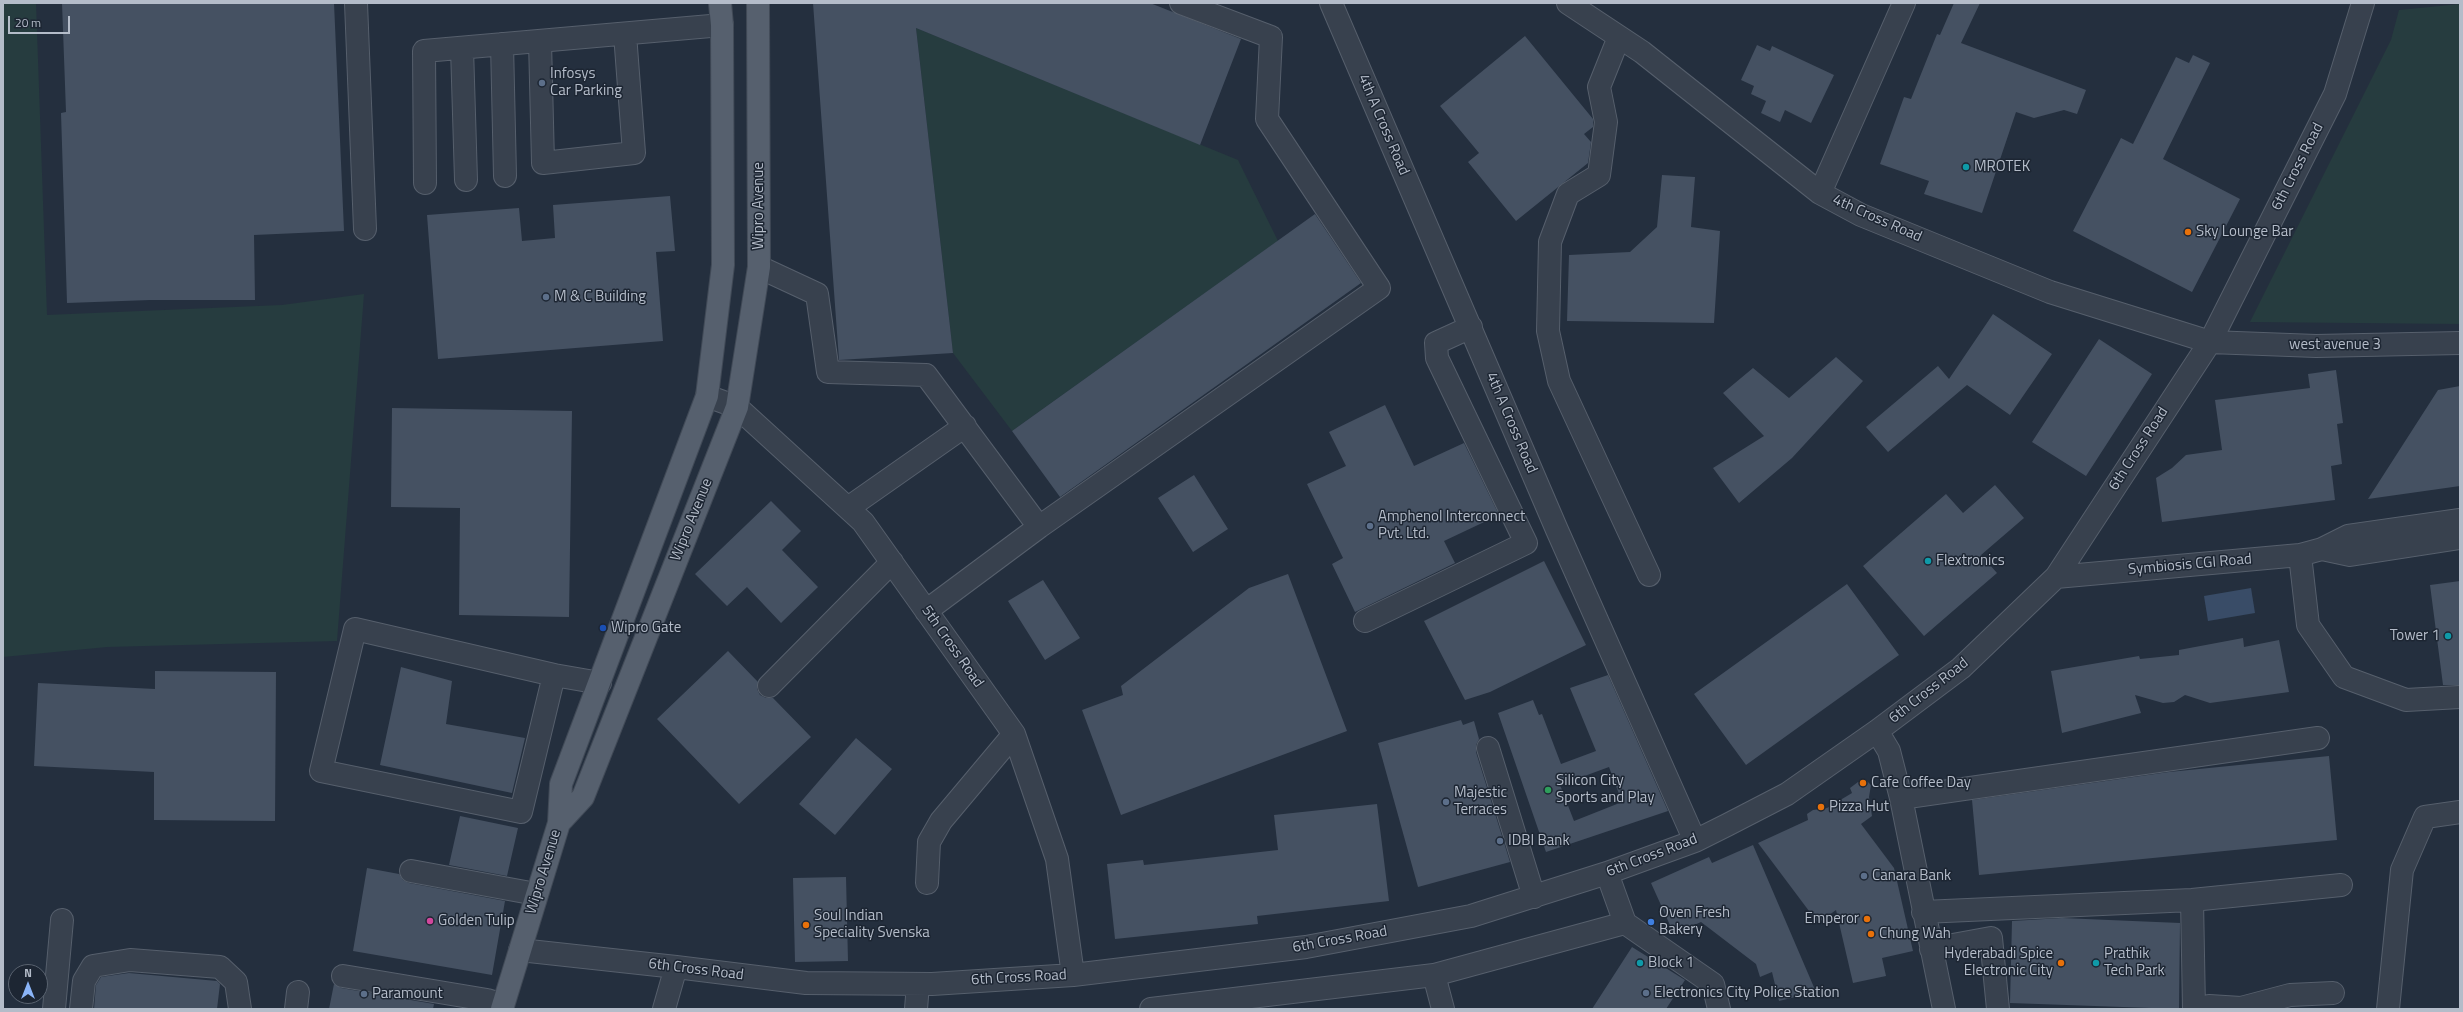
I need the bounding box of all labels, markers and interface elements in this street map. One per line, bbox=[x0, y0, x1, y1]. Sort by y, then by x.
scale bar bbox=[10, 8, 72, 34]
text: 20 m bbox=[15, 13, 41, 32]
place label: Infosys Car Parking bbox=[550, 65, 622, 100]
street label: 4th A Cross Road bbox=[1354, 72, 1412, 178]
marker: Infosys Car Parking bbox=[537, 78, 547, 88]
street label: 6th Cross Road bbox=[2268, 120, 2328, 214]
place label: MROTEK bbox=[1974, 158, 2030, 176]
street label: Wipro Avenue bbox=[750, 162, 768, 250]
marker: MROTEK bbox=[1961, 162, 1971, 172]
street label: 4th Cross Road bbox=[1830, 191, 1924, 247]
place label: Sky Lounge Bar bbox=[2196, 223, 2293, 241]
marker: Sky Lounge Bar bbox=[2183, 227, 2193, 237]
place label: M & C Building bbox=[554, 288, 646, 306]
marker: M & C Building bbox=[541, 292, 551, 302]
street label: west avenue 3 bbox=[2289, 336, 2381, 354]
street label: 4th A Cross Road bbox=[1482, 370, 1540, 476]
street label: 6th Cross Road bbox=[2105, 404, 2173, 494]
street label: Wipro Avenue bbox=[667, 476, 717, 564]
place label: Amphenol Interconnect Pvt. Ltd. bbox=[1378, 508, 1525, 543]
marker: Amphenol Interconnect Pvt. Ltd. bbox=[1365, 521, 1375, 531]
street label: Symbiosis CGI Road bbox=[2127, 551, 2253, 579]
place label: Flextronics bbox=[1936, 552, 2005, 570]
marker: Flextronics bbox=[1923, 556, 1933, 566]
street label: 5th Cross Road bbox=[917, 603, 987, 691]
place label: Wipro Gate bbox=[611, 619, 681, 637]
marker: Wipro Gate bbox=[598, 623, 608, 633]
place label: Tower 1 bbox=[2390, 627, 2440, 645]
marker: Tower 1 bbox=[2443, 631, 2453, 641]
street label: 6th Cross Road bbox=[1886, 654, 1972, 728]
place label: Silicon City Sports and Play bbox=[1556, 772, 1655, 807]
place label: Cafe Coffee Day bbox=[1871, 774, 1971, 792]
marker: Cafe Coffee Day bbox=[1858, 778, 1868, 788]
place label: Majestic Terraces bbox=[1454, 784, 1507, 819]
marker: Silicon City Sports and Play bbox=[1543, 785, 1553, 795]
marker: Majestic Terraces bbox=[1441, 797, 1451, 807]
place label: Pizza Hut bbox=[1829, 798, 1889, 816]
marker: Pizza Hut bbox=[1816, 802, 1826, 812]
street label: Wipro Avenue bbox=[523, 827, 565, 917]
street label: 6th Cross Road bbox=[1604, 830, 1700, 882]
place label: IDBI Bank bbox=[1508, 832, 1570, 850]
marker: IDBI Bank bbox=[1495, 836, 1505, 846]
place label: Canara Bank bbox=[1872, 867, 1951, 885]
marker: Canara Bank bbox=[1859, 871, 1869, 881]
place label: Oven Fresh Bakery bbox=[1659, 904, 1730, 939]
place label: Soul Indian Speciality Svenska bbox=[814, 907, 930, 942]
place label: Emperor bbox=[1805, 910, 1859, 928]
place label: Golden Tulip bbox=[438, 912, 515, 930]
marker: Emperor bbox=[1862, 914, 1872, 924]
marker: Golden Tulip bbox=[425, 916, 435, 926]
marker: Oven Fresh Bakery bbox=[1646, 917, 1656, 927]
marker: Soul Indian Speciality Svenska bbox=[801, 920, 811, 930]
street label: 6th Cross Road bbox=[1291, 923, 1389, 957]
place label: Chung Wah bbox=[1879, 925, 1951, 943]
marker: Chung Wah bbox=[1866, 929, 1876, 939]
place label: Hyderabadi Spice Electronic City bbox=[1944, 945, 2053, 980]
place label: Prathik Tech Park bbox=[2104, 945, 2165, 980]
place label: Block 1 bbox=[1648, 954, 1694, 972]
street label: 6th Cross Road bbox=[647, 955, 745, 985]
marker: Block 1 bbox=[1635, 958, 1645, 968]
marker: Hyderabadi Spice Electronic City bbox=[2056, 958, 2066, 968]
marker: Prathik Tech Park bbox=[2091, 958, 2101, 968]
north arrow bbox=[8, 964, 48, 1004]
text: N bbox=[24, 965, 32, 981]
street label: 6th Cross Road bbox=[971, 967, 1067, 989]
place label: Electronics City Police Station bbox=[1654, 984, 1840, 1002]
place label: Paramount bbox=[372, 985, 443, 1003]
marker: Electronics City Police Station bbox=[1641, 988, 1651, 998]
marker: Paramount bbox=[359, 989, 369, 999]

